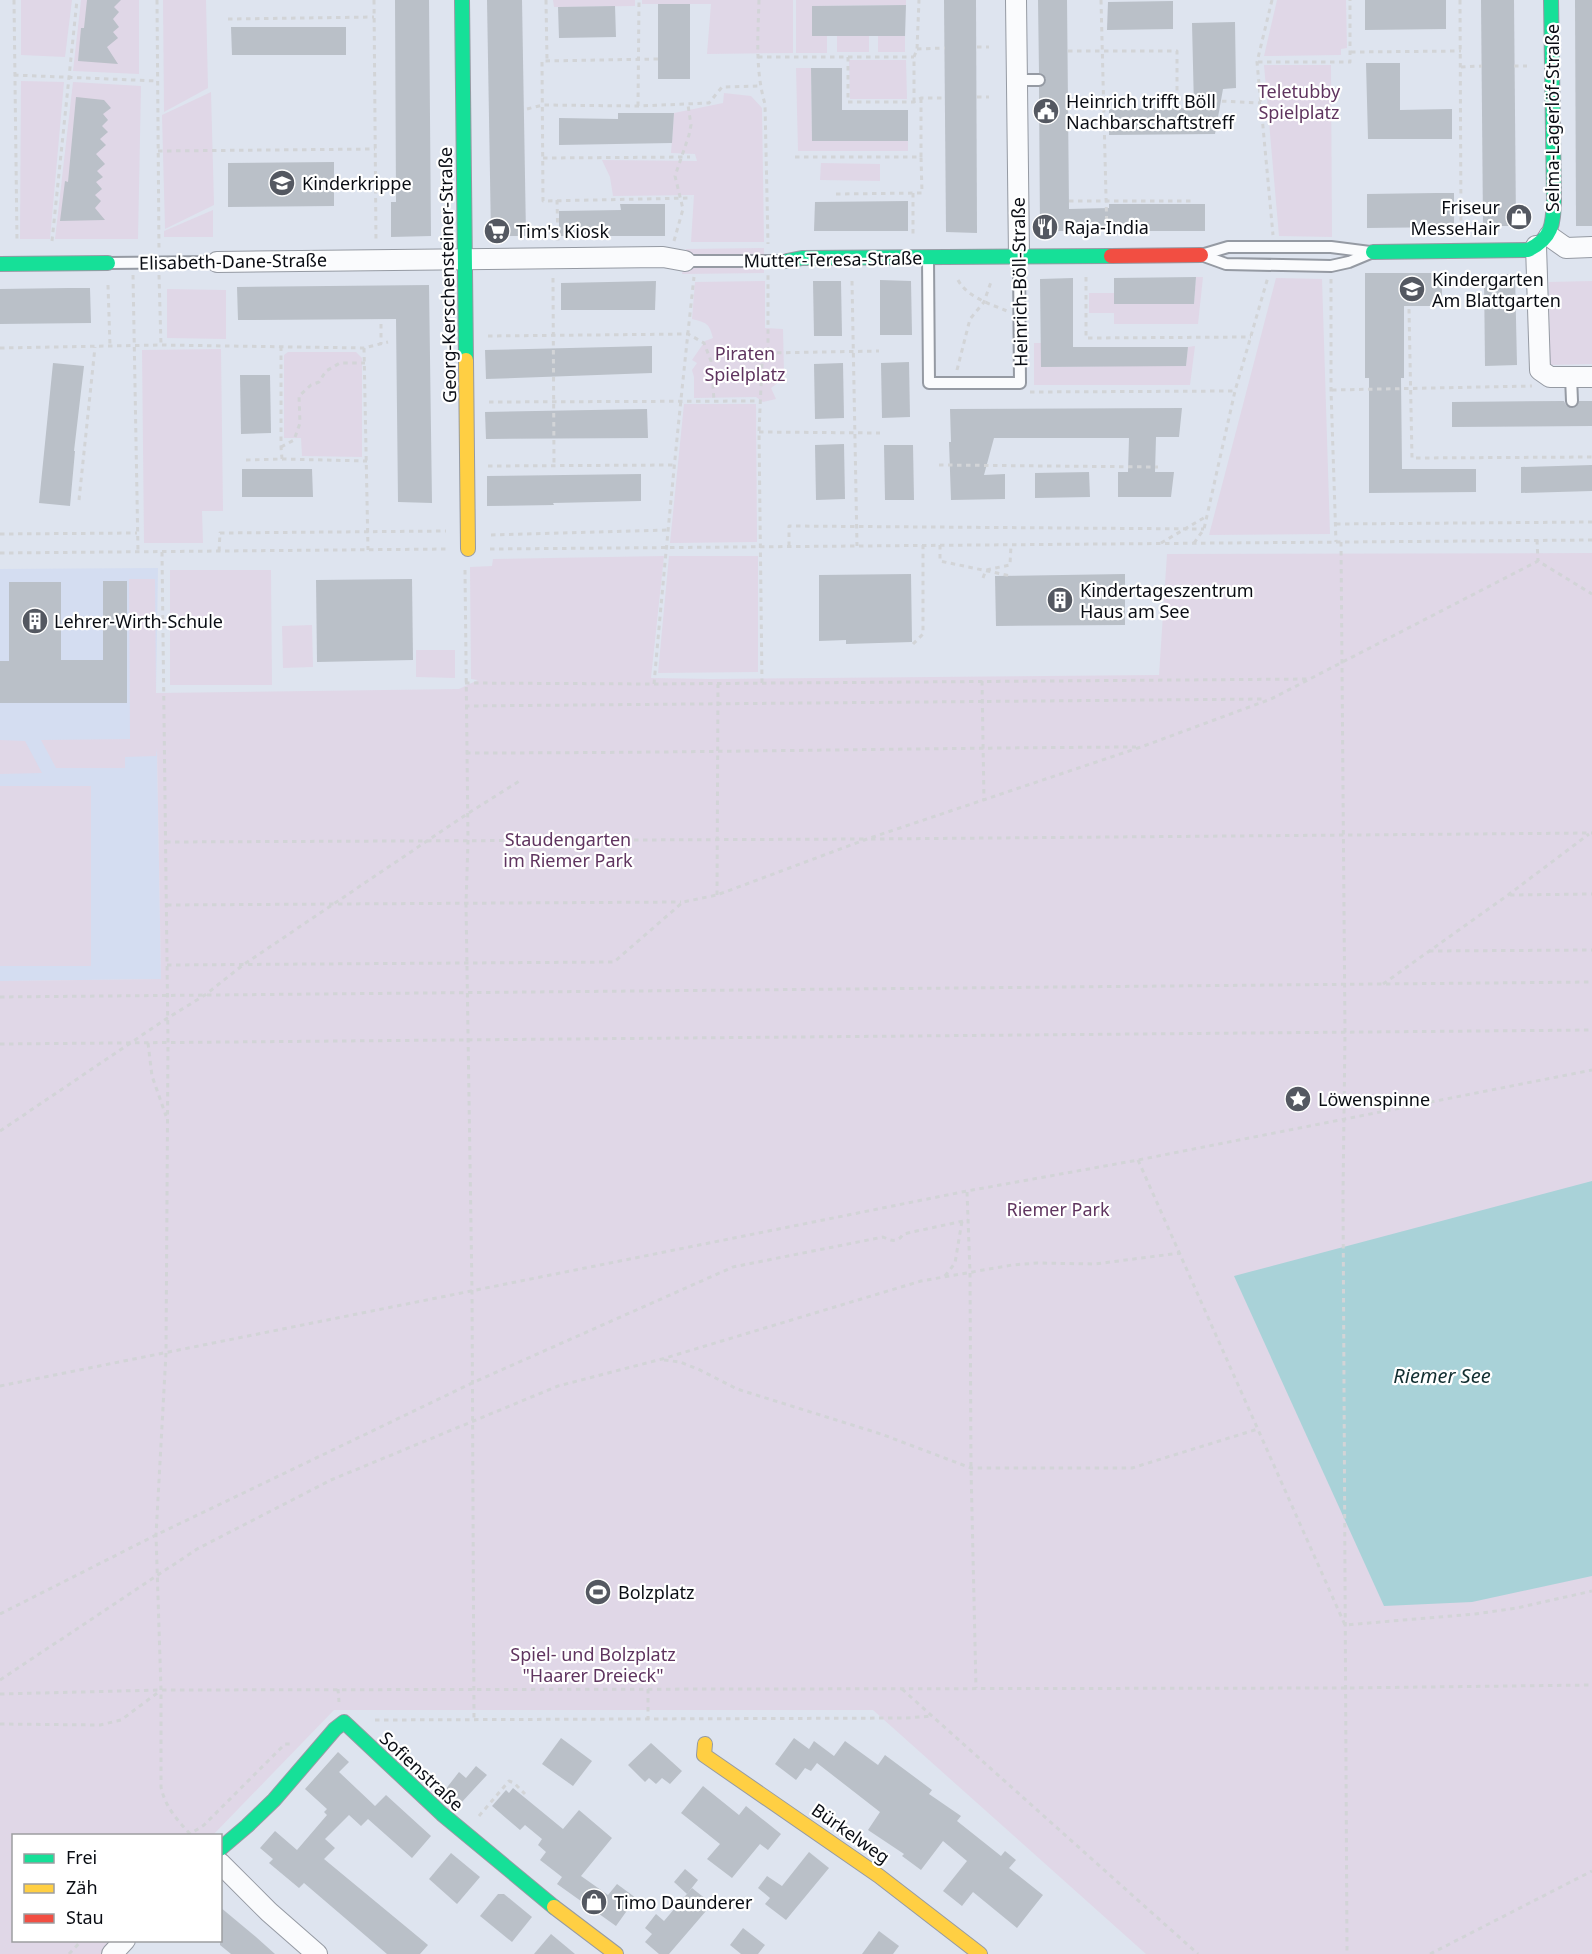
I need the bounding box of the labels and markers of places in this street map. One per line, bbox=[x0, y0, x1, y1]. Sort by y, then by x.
place label: Heinrich trifft Böll Nachbarschaftstreff bbox=[1066, 89, 1236, 134]
public building icon: Heinrich trifft Böll Nachbarschaftstreff bbox=[1031, 96, 1061, 126]
school or university icon: Kinderkrippe bbox=[267, 168, 297, 198]
place label: Kinderkrippe bbox=[302, 171, 412, 195]
place label: Friseur MesseHair bbox=[1411, 195, 1501, 240]
shop icon: Friseur MesseHair bbox=[1504, 202, 1534, 232]
restaurant icon: Raja-India bbox=[1030, 212, 1060, 242]
place label: Raja-India bbox=[1064, 215, 1149, 239]
supermarket icon: Tim's Kiosk bbox=[482, 216, 512, 246]
place label: Tim's Kiosk bbox=[516, 219, 609, 243]
place label: Kindergarten Am Blattgarten bbox=[1432, 267, 1561, 312]
school or university icon: Kindergarten Am Blattgarten bbox=[1397, 274, 1427, 304]
place label: Kindertageszentrum Haus am See bbox=[1080, 578, 1254, 623]
building icon: Kindertageszentrum Haus am See bbox=[1045, 585, 1075, 615]
building icon: Lehrer-Wirth-Schule bbox=[20, 606, 50, 636]
place label: Lehrer-Wirth-Schule bbox=[54, 609, 223, 633]
place icon: Löwenspinne bbox=[1283, 1084, 1313, 1114]
place label: Löwenspinne bbox=[1318, 1087, 1430, 1111]
sports icon: Bolzplatz bbox=[583, 1577, 613, 1607]
place label: Bolzplatz bbox=[618, 1580, 694, 1604]
shop icon: Timo Daunderer bbox=[579, 1887, 609, 1917]
place label: Timo Daunderer bbox=[614, 1890, 753, 1914]

